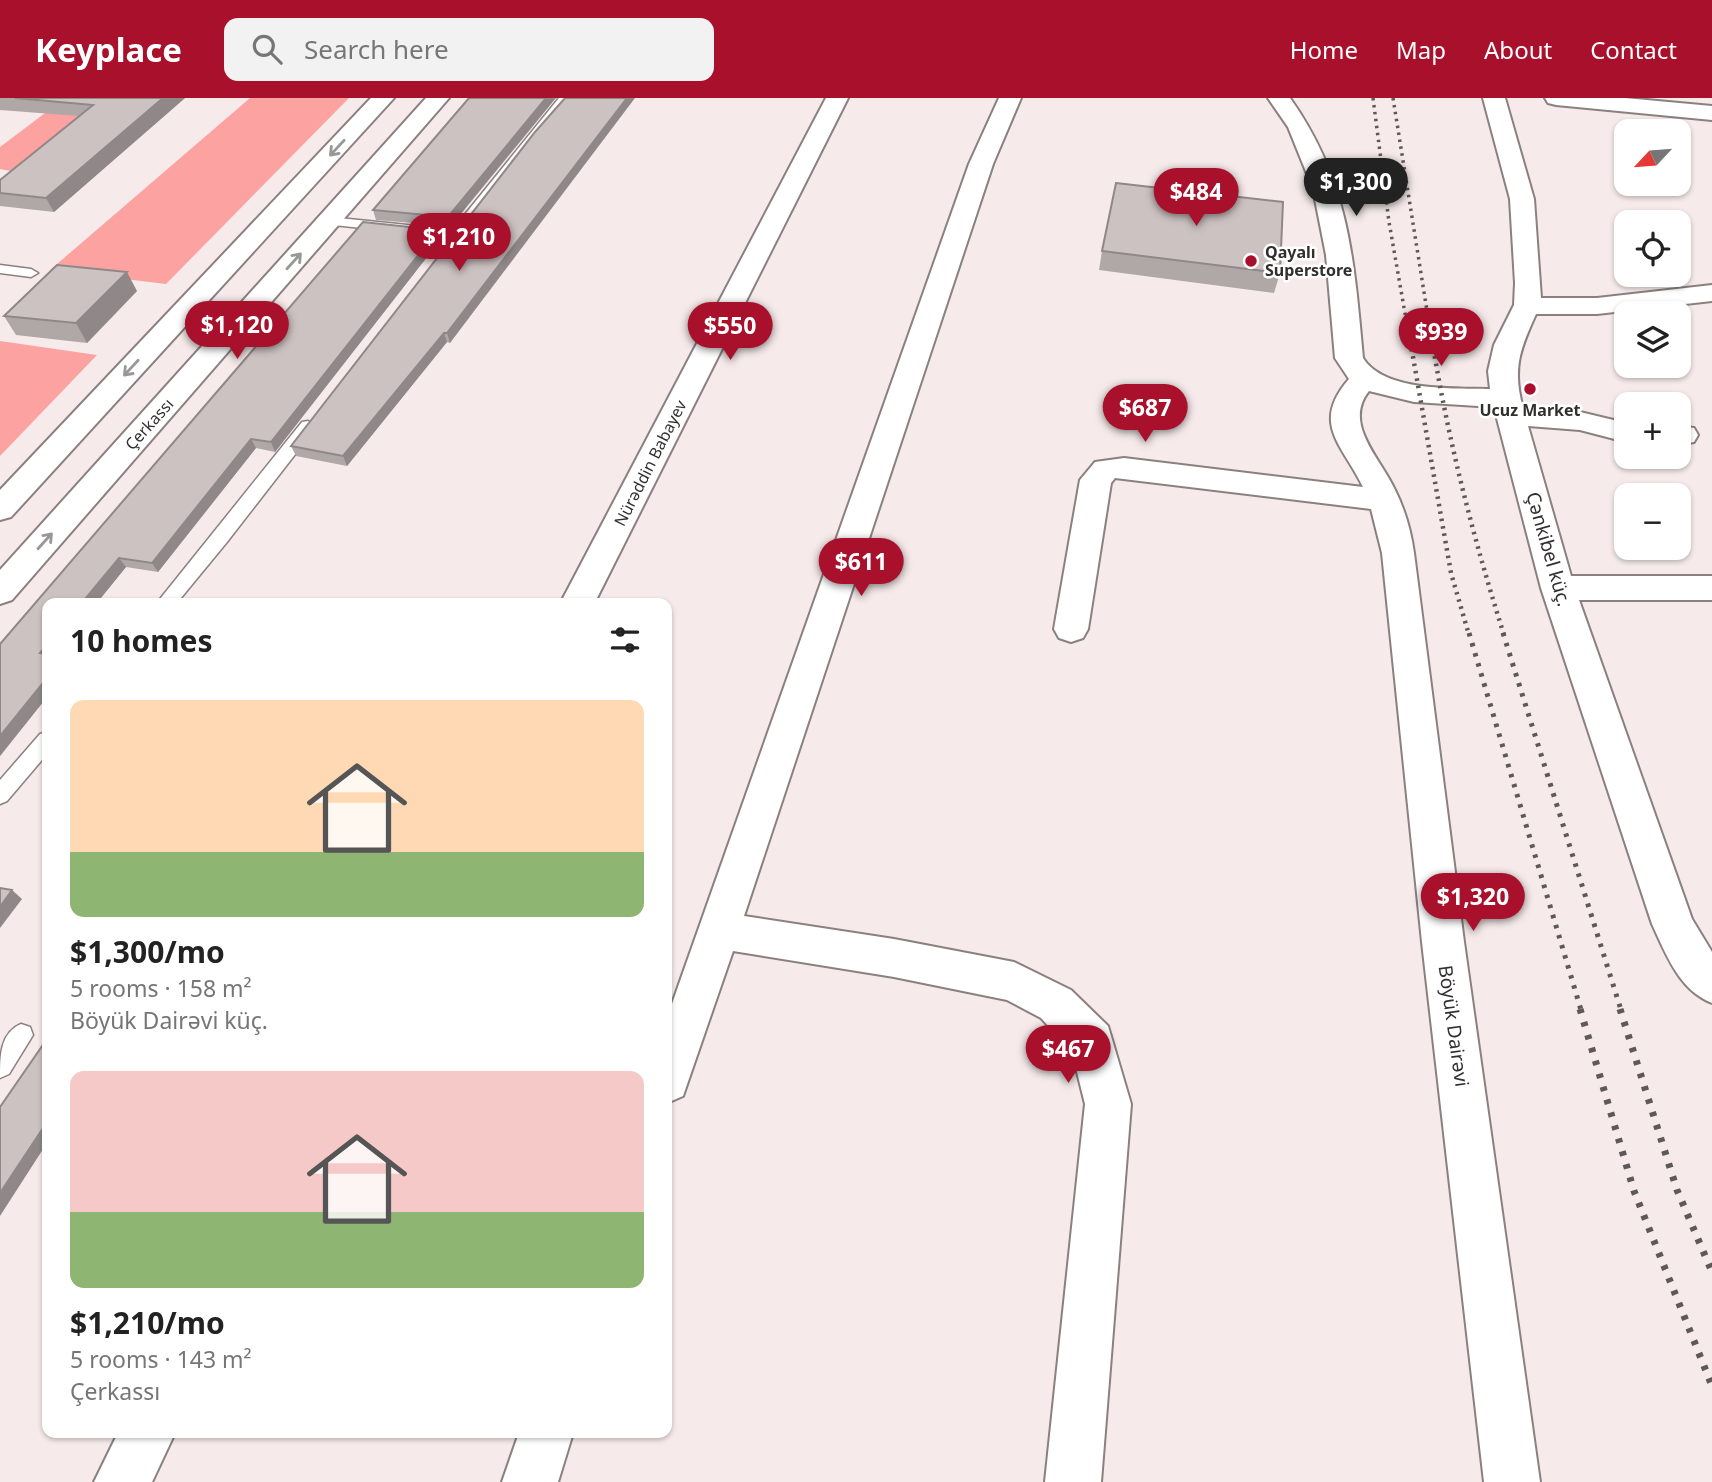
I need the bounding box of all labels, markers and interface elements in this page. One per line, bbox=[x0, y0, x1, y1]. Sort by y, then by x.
search box bbox=[224, 18, 714, 81]
text: Keyplace bbox=[35, 27, 182, 72]
icon: search bbox=[248, 30, 286, 68]
text: Search here bbox=[304, 31, 449, 67]
text: Home bbox=[1290, 33, 1358, 66]
text: Map bbox=[1396, 33, 1446, 66]
text: About bbox=[1484, 33, 1552, 66]
text: Contact bbox=[1590, 33, 1677, 66]
north arrow bbox=[1614, 119, 1690, 196]
map controls bbox=[1614, 119, 1691, 560]
one-way arrow bbox=[328, 139, 345, 156]
pin: $1,300 bbox=[1299, 158, 1413, 218]
text: $1,300 bbox=[1320, 165, 1392, 197]
pin: $484 bbox=[1155, 169, 1237, 228]
text: $484 bbox=[1170, 175, 1222, 207]
button: locate bbox=[1614, 210, 1691, 287]
pin: $1,210 bbox=[402, 214, 516, 273]
text: $1,210 bbox=[423, 220, 495, 252]
place label: Qayalı Superstore bbox=[1265, 241, 1352, 281]
one-way arrow bbox=[286, 252, 302, 270]
marker: Qayalı Superstore bbox=[1243, 253, 1259, 269]
button: layers bbox=[1614, 301, 1691, 378]
pin: $1,120 bbox=[180, 302, 294, 361]
pin: $550 bbox=[689, 302, 771, 362]
text: $1,120 bbox=[201, 308, 273, 340]
pin: $939 bbox=[1400, 308, 1482, 368]
text: $550 bbox=[704, 309, 756, 341]
text: $939 bbox=[1415, 315, 1467, 347]
one-way arrow bbox=[123, 359, 140, 376]
marker: Ucuz Market bbox=[1522, 381, 1538, 397]
pin: $687 bbox=[1104, 384, 1186, 444]
text: $687 bbox=[1119, 391, 1171, 423]
button: + bbox=[1614, 392, 1691, 469]
street label: Çerkassı bbox=[120, 393, 178, 455]
street label: Nürəddin Babayev bbox=[609, 395, 692, 530]
place label: Ucuz Market bbox=[1479, 399, 1581, 421]
button: − bbox=[1614, 483, 1691, 560]
street label: Çənkibel küç. bbox=[1520, 489, 1578, 609]
one-way arrow bbox=[37, 532, 53, 550]
pin: $611 bbox=[820, 538, 902, 598]
text: $611 bbox=[835, 545, 887, 577]
text: 10 homes bbox=[70, 620, 213, 661]
icon: filters bbox=[606, 621, 644, 659]
icon: home bbox=[294, 745, 420, 871]
pin: $1,320 bbox=[1416, 874, 1530, 933]
text: $1,320 bbox=[1437, 880, 1509, 912]
text: $1,300/mo bbox=[70, 931, 225, 972]
street label: Böyük Dairəvi bbox=[1433, 964, 1475, 1088]
text: 5 rooms · 158 m² bbox=[70, 972, 252, 1004]
text: Böyük Dairəvi küç. bbox=[70, 1004, 268, 1036]
pin: $467 bbox=[1027, 1026, 1109, 1085]
text: $467 bbox=[1042, 1032, 1094, 1064]
icon: home bbox=[294, 1116, 420, 1242]
text: $1,210/mo bbox=[70, 1302, 225, 1343]
text: 5 rooms · 143 m² bbox=[70, 1343, 252, 1375]
text: Çerkassı bbox=[70, 1375, 160, 1407]

